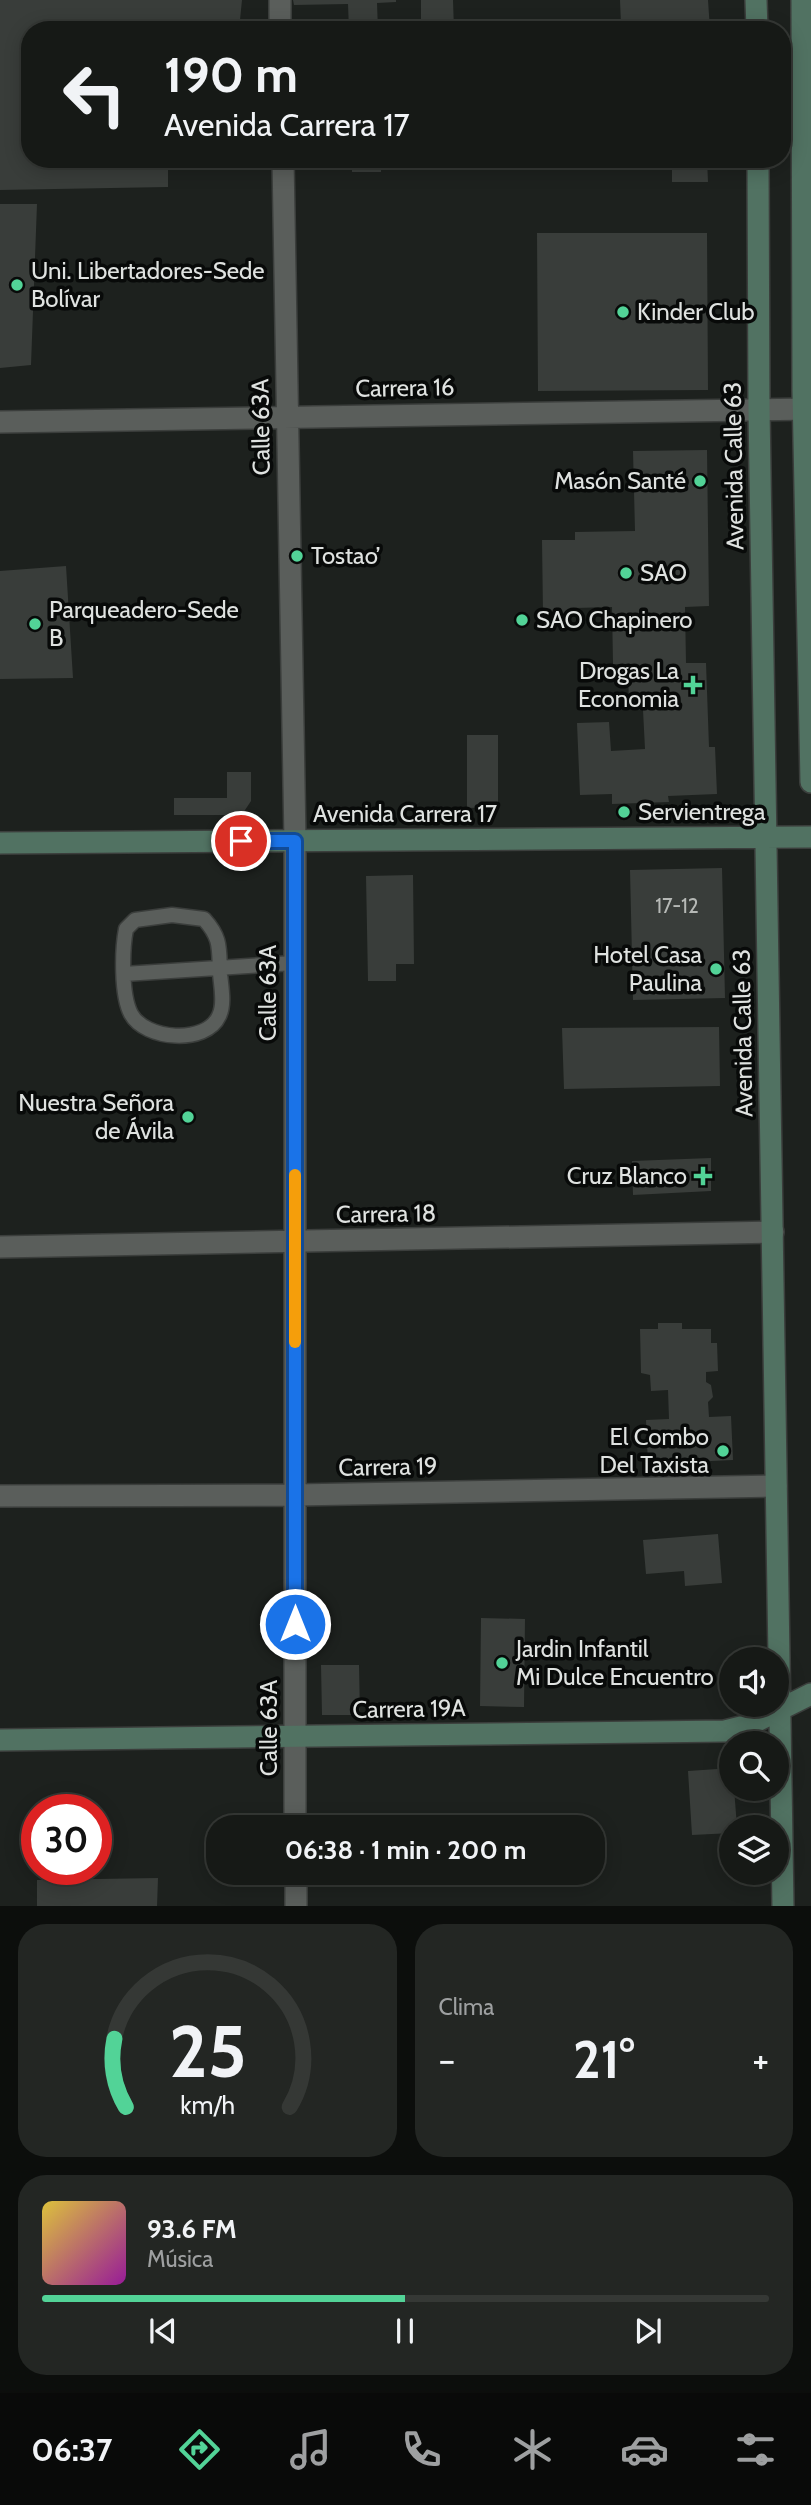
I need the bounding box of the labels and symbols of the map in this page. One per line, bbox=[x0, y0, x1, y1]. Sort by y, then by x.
place label: Uni. Libertadores-Sede Bolívar bbox=[31, 256, 265, 313]
marker: Uni. Libertadores-Sede Bolívar bbox=[9, 277, 25, 293]
place label: Kinder Club bbox=[637, 297, 755, 326]
marker: Kinder Club bbox=[615, 304, 631, 320]
street label: Carrera 16 bbox=[355, 372, 455, 403]
street label: Calle 63A bbox=[245, 378, 276, 476]
street label: Avenida Calle 63 bbox=[718, 382, 749, 550]
place label: Masón Santé bbox=[554, 466, 686, 495]
marker: Masón Santé bbox=[692, 473, 708, 489]
place label: Tostao’ bbox=[311, 541, 381, 570]
marker: Tostao’ bbox=[289, 548, 305, 564]
place label: SAO bbox=[640, 558, 687, 587]
marker: SAO bbox=[618, 565, 634, 581]
place label: Parqueadero-Sede B bbox=[49, 595, 239, 652]
place label: SAO Chapinero bbox=[536, 605, 692, 634]
marker: SAO Chapinero bbox=[514, 612, 530, 628]
marker: Parqueadero-Sede B bbox=[27, 616, 43, 632]
place label: Drogas La Economia bbox=[578, 656, 679, 713]
marker: Drogas La Economia bbox=[685, 677, 701, 693]
place label: Servientrega bbox=[638, 797, 766, 826]
street label: Avenida Carrera 17 bbox=[313, 799, 497, 828]
marker: Servientrega bbox=[616, 804, 632, 820]
pin bbox=[211, 811, 271, 871]
house number: 17-12 bbox=[655, 893, 699, 918]
place label: Hotel Casa Paulina bbox=[593, 940, 702, 997]
street label: Calle 63A bbox=[253, 944, 282, 1041]
street label: Avenida Calle 63 bbox=[727, 949, 758, 1117]
marker: Hotel Casa Paulina bbox=[708, 961, 724, 977]
place label: Nuestra Señora de Ávila bbox=[18, 1088, 174, 1145]
marker: Nuestra Señora de Ávila bbox=[180, 1109, 196, 1125]
place label: Cruz Blanco bbox=[567, 1161, 687, 1190]
marker: Cruz Blanco bbox=[693, 1166, 713, 1186]
street label: Carrera 18 bbox=[336, 1198, 436, 1229]
place label: El Combo Del Taxista bbox=[599, 1422, 709, 1479]
marker: El Combo Del Taxista bbox=[715, 1443, 731, 1459]
street label: Carrera 19 bbox=[338, 1451, 438, 1482]
position arrow bbox=[258, 1587, 332, 1661]
place label: Jardin Infantil Mi Dulce Encuentro bbox=[515, 1634, 714, 1691]
marker: Jardin Infantil Mi Dulce Encuentro bbox=[494, 1655, 510, 1671]
street label: Calle 63A bbox=[254, 1679, 283, 1776]
street label: Carrera 19A bbox=[352, 1693, 466, 1724]
speed limit sign: 30 bbox=[21, 1794, 112, 1885]

